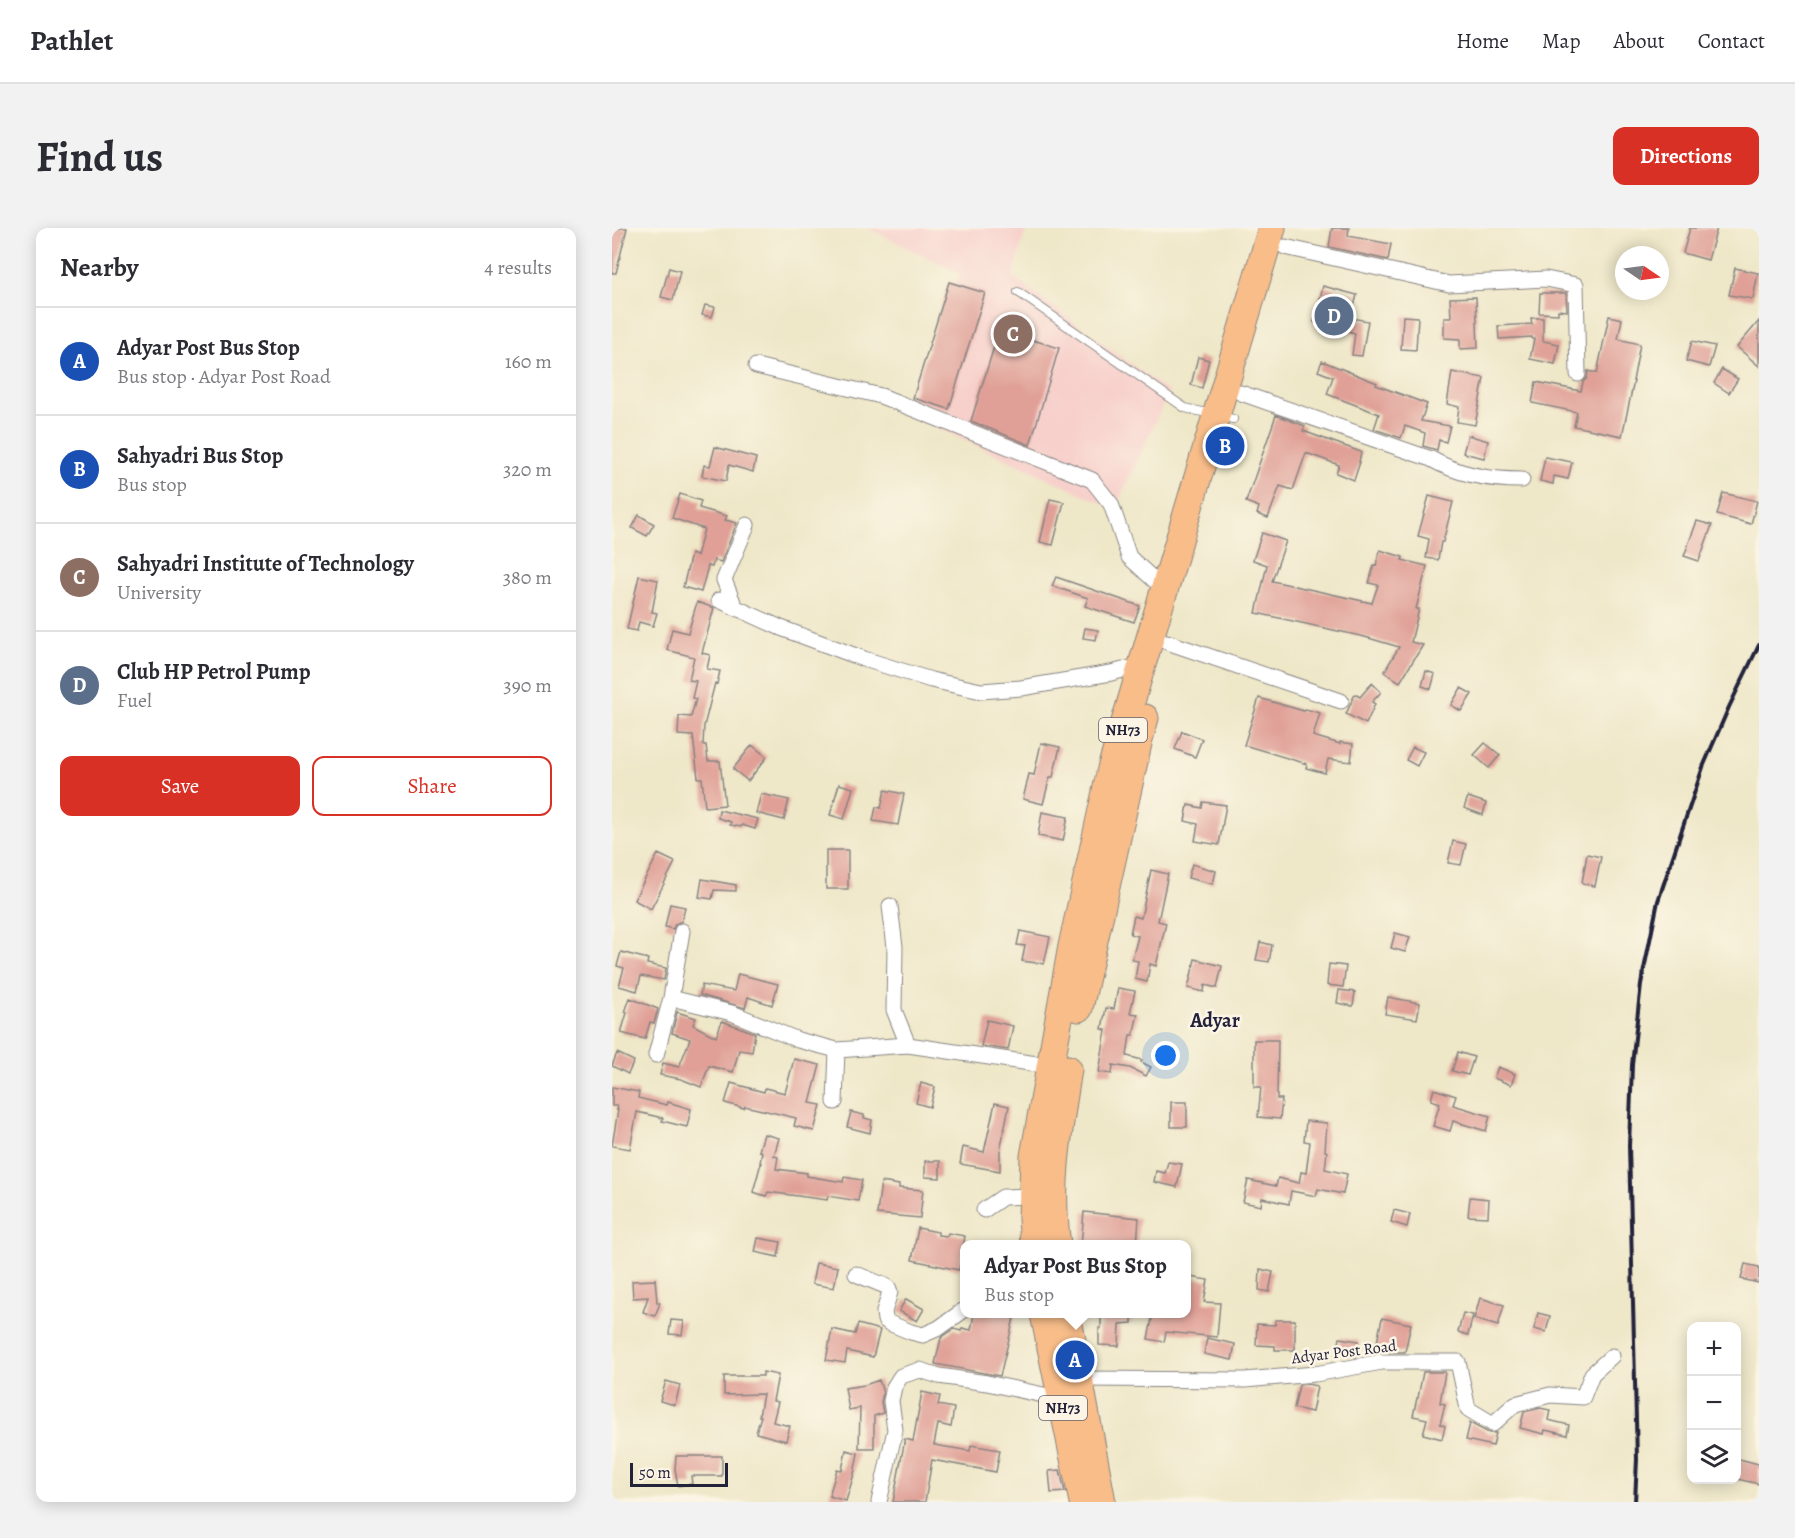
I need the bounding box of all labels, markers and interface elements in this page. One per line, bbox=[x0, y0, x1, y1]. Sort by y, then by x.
text: Pathlet bbox=[30, 22, 113, 60]
text: Home bbox=[1456, 27, 1509, 55]
text: Map bbox=[1542, 27, 1580, 55]
text: About bbox=[1613, 27, 1665, 55]
text: Contact bbox=[1698, 27, 1765, 55]
button: Directions bbox=[1613, 127, 1759, 185]
text: Find us bbox=[36, 128, 163, 185]
north arrow bbox=[1615, 246, 1669, 300]
text: Nearby bbox=[60, 250, 139, 285]
text: 4 results bbox=[484, 254, 552, 281]
pin: D bbox=[1314, 294, 1354, 338]
pin: C bbox=[994, 312, 1032, 356]
text: Adyar Post Bus Stop bbox=[117, 333, 300, 363]
text: A bbox=[73, 348, 86, 375]
text: 160 m bbox=[505, 348, 552, 375]
text: Bus stop · Adyar Post Road bbox=[117, 363, 331, 390]
pin: B bbox=[1206, 424, 1244, 468]
text: Sahyadri Bus Stop bbox=[117, 441, 283, 471]
text: B bbox=[73, 456, 86, 483]
text: 320 m bbox=[503, 456, 552, 483]
text: Bus stop bbox=[117, 471, 187, 498]
text: Sahyadri Institute of Technology bbox=[117, 549, 414, 579]
text: C bbox=[73, 564, 86, 591]
text: 380 m bbox=[503, 564, 552, 591]
text: University bbox=[117, 579, 201, 606]
text: Club HP Petrol Pump bbox=[117, 657, 311, 687]
text: D bbox=[73, 672, 86, 699]
text: 390 m bbox=[503, 672, 552, 699]
text: Fuel bbox=[117, 687, 152, 714]
road number: NH73 bbox=[1099, 718, 1147, 742]
button: Save bbox=[60, 756, 300, 816]
button: Share bbox=[312, 756, 552, 816]
district label: Adyar bbox=[1189, 1007, 1240, 1034]
your location bbox=[1151, 1041, 1180, 1070]
popup bbox=[960, 1240, 1191, 1318]
text: Adyar Post Bus Stop bbox=[984, 1251, 1167, 1281]
text: Bus stop bbox=[984, 1281, 1054, 1308]
map controls bbox=[1687, 1322, 1741, 1484]
button: + bbox=[1687, 1322, 1741, 1376]
street label: Adyar Post Road bbox=[1289, 1335, 1398, 1369]
pin: A bbox=[1056, 1338, 1094, 1382]
button: − bbox=[1687, 1376, 1741, 1430]
road number: NH73 bbox=[1039, 1396, 1087, 1420]
button: layers bbox=[1687, 1430, 1741, 1484]
scale bar bbox=[630, 1460, 728, 1488]
text: 50 m bbox=[639, 1462, 671, 1484]

